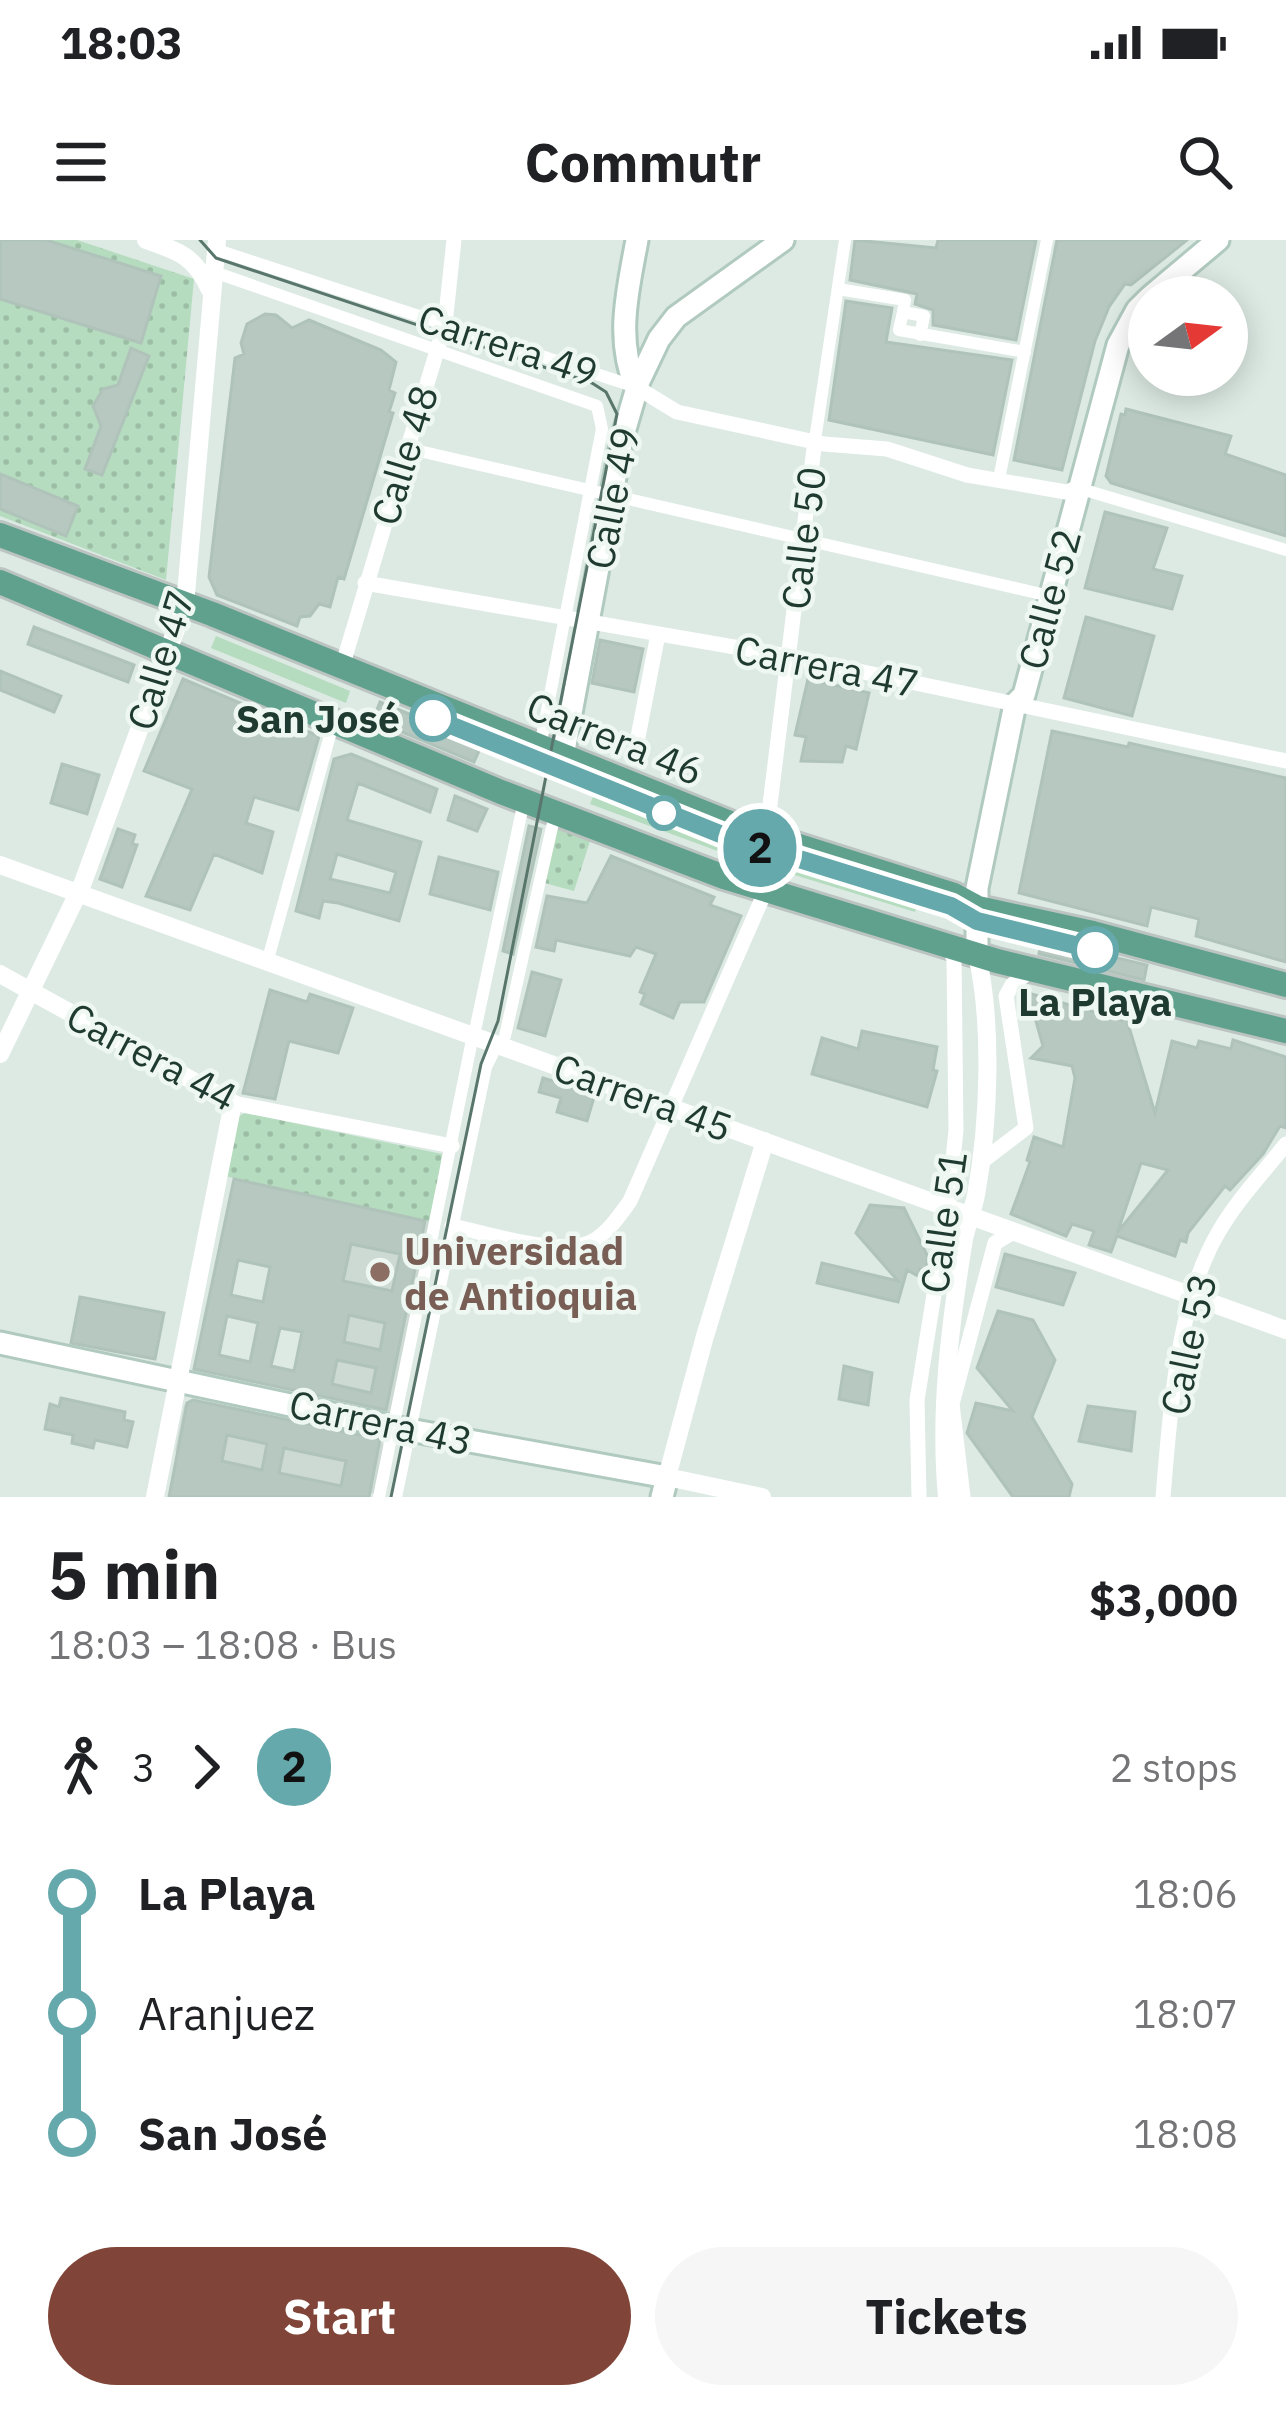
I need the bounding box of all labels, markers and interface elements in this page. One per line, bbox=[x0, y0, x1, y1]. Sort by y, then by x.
text: 18:03 bbox=[60, 13, 183, 71]
text: Commutr bbox=[525, 127, 761, 197]
icon: menu bbox=[48, 129, 114, 195]
icon: search bbox=[1172, 129, 1238, 195]
north arrow bbox=[1128, 276, 1248, 396]
map controls bbox=[1128, 276, 1248, 396]
street label: Carrera 49 bbox=[412, 292, 604, 398]
street label: Calle 48 bbox=[359, 379, 449, 531]
street label: Calle 49 bbox=[573, 423, 651, 573]
street label: Calle 50 bbox=[769, 464, 837, 612]
street label: Calle 52 bbox=[1006, 523, 1092, 675]
street label: Calle 47 bbox=[115, 584, 205, 736]
street label: Carrera 47 bbox=[731, 623, 923, 709]
street label: Carrera 46 bbox=[519, 680, 711, 796]
place label: San José bbox=[236, 693, 400, 744]
marker: San José bbox=[411, 696, 455, 740]
unlabelled marker bbox=[648, 797, 680, 829]
line badge: 2 bbox=[721, 809, 799, 887]
text: 2 bbox=[747, 820, 773, 875]
marker: La Playa bbox=[1073, 928, 1117, 972]
place label: La Playa bbox=[1018, 976, 1172, 1027]
street label: Carrera 44 bbox=[58, 990, 246, 1122]
street label: Carrera 45 bbox=[547, 1041, 739, 1153]
street label: Calle 51 bbox=[908, 1147, 978, 1297]
place label: Universidad de Antioquia bbox=[404, 1225, 637, 1321]
marker: Universidad de Antioquia bbox=[367, 1259, 393, 1285]
street label: Calle 53 bbox=[1148, 1269, 1228, 1419]
street label: Carrera 43 bbox=[285, 1378, 477, 1466]
text: 5 min bbox=[48, 1531, 220, 1617]
text: $3,000 bbox=[1089, 1570, 1238, 1628]
text: 18:03 – 18:08 · Bus bbox=[48, 1619, 397, 1670]
icon: walk bbox=[48, 1734, 114, 1800]
icon: forward bbox=[173, 1734, 239, 1800]
text: 2 bbox=[281, 1739, 307, 1794]
text: 3 bbox=[132, 1742, 155, 1793]
text: 2 stops bbox=[1110, 1742, 1238, 1793]
text: La Playa bbox=[138, 1864, 316, 1922]
text: 18:06 bbox=[1133, 1868, 1238, 1919]
text: Aranjuez bbox=[138, 1984, 315, 2042]
text: 18:07 bbox=[1133, 1988, 1238, 2039]
text: San José bbox=[138, 2104, 328, 2162]
text: 18:08 bbox=[1133, 2108, 1238, 2159]
button: Start bbox=[48, 2247, 631, 2385]
button: Tickets bbox=[655, 2247, 1238, 2385]

